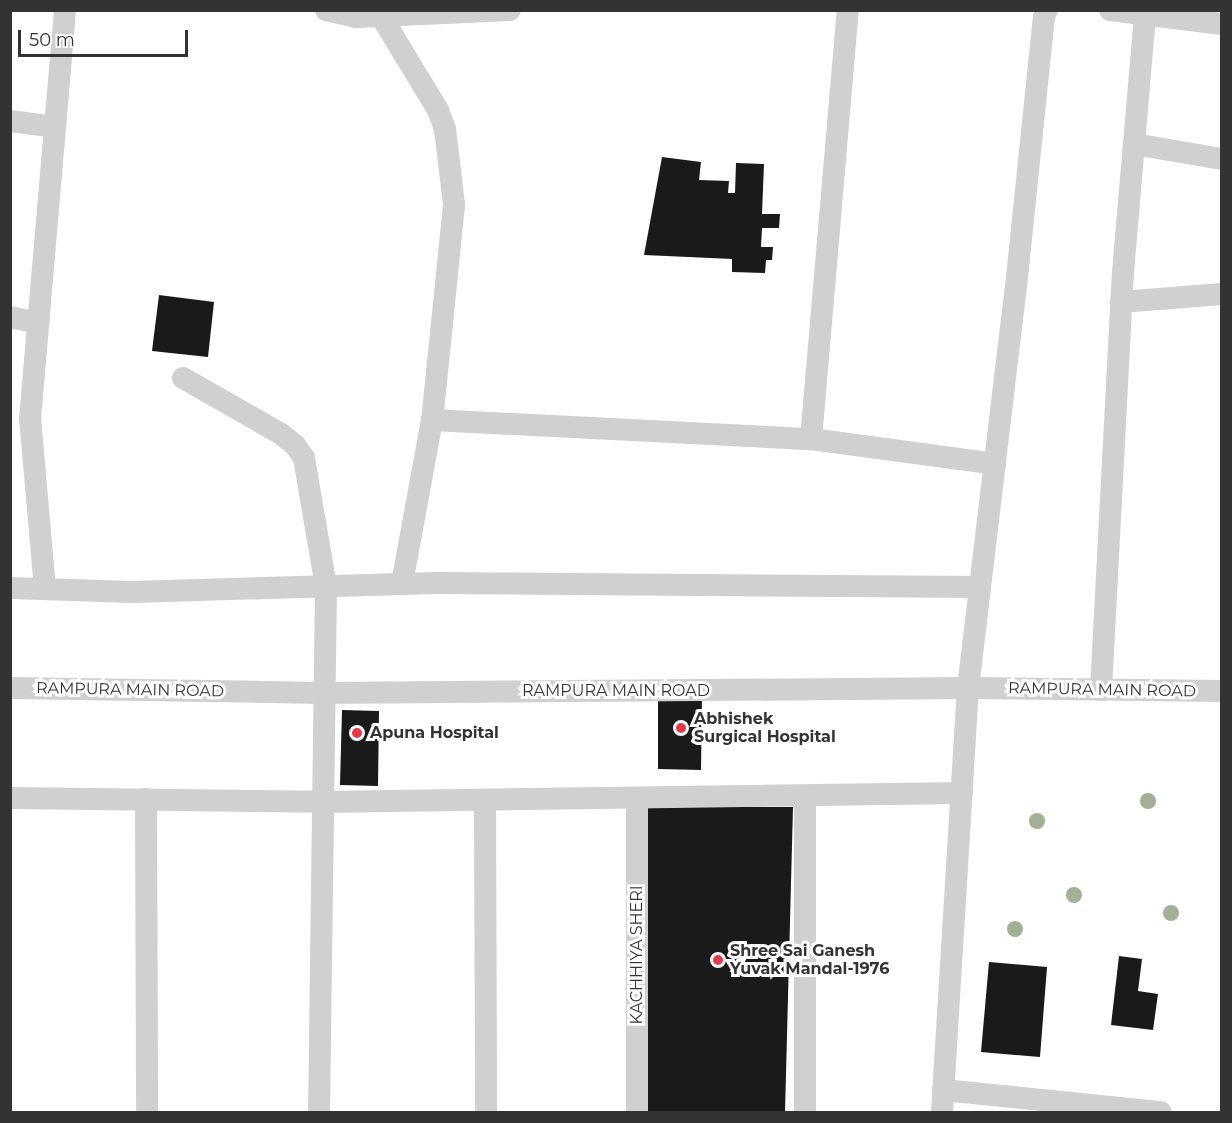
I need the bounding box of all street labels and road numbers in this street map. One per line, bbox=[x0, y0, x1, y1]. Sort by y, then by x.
street label: RAMPURA MAIN ROAD bbox=[36, 679, 224, 701]
street label: RAMPURA MAIN ROAD bbox=[1008, 679, 1196, 701]
street label: RAMPURA MAIN ROAD bbox=[522, 681, 710, 701]
street label: KACHHIYA SHERI bbox=[627, 885, 647, 1025]

